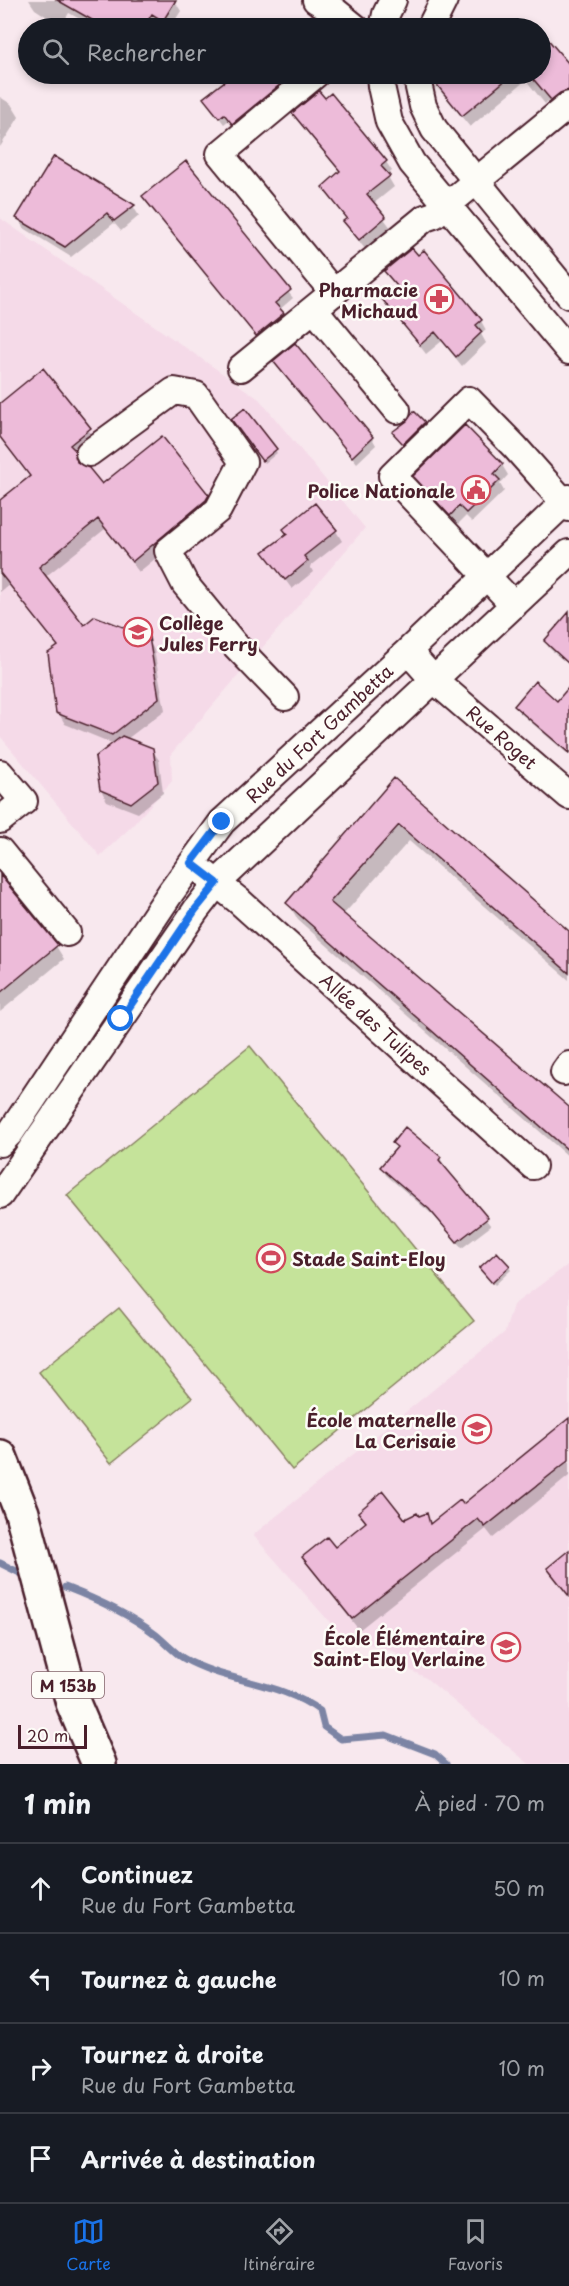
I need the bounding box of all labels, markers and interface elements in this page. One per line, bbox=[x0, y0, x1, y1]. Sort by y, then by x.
search box bbox=[18, 18, 551, 84]
icon: search bbox=[39, 35, 72, 68]
text: Rechercher bbox=[87, 35, 206, 68]
place label: Pharmacie Michaud bbox=[318, 276, 418, 324]
pharmacy icon: Pharmacie Michaud bbox=[423, 283, 455, 315]
public building icon: Police Nationale bbox=[460, 474, 492, 506]
place label: Police Nationale bbox=[307, 477, 455, 504]
place label: Collège Jules Ferry bbox=[159, 609, 258, 657]
school or university icon: Collège Jules Ferry bbox=[122, 616, 154, 648]
street label: Rue du Fort Gambetta bbox=[239, 657, 399, 809]
street label: Rue Roget bbox=[461, 699, 543, 775]
route end bbox=[208, 808, 234, 834]
street label: Allée des Tulipes bbox=[314, 966, 438, 1082]
route start bbox=[107, 1005, 133, 1031]
sports icon: Stade Saint-Eloy bbox=[255, 1242, 287, 1274]
place label: Stade Saint-Eloy bbox=[292, 1245, 445, 1272]
place label: École maternelle La Cerisaie bbox=[306, 1406, 456, 1454]
school or university icon: École maternelle La Cerisaie bbox=[461, 1413, 493, 1445]
place label: École Élémentaire Saint-Eloy Verlaine bbox=[313, 1624, 485, 1672]
school or university icon: École Élémentaire Saint-Eloy Verlaine bbox=[490, 1631, 522, 1663]
road number: M 153b bbox=[32, 1672, 104, 1698]
scale bar bbox=[18, 1722, 87, 1750]
text: 20 m bbox=[27, 1723, 68, 1747]
text: 1 min bbox=[24, 1784, 91, 1823]
text: À pied · 70 m bbox=[415, 1788, 545, 1818]
text: Continuez bbox=[81, 1857, 193, 1890]
icon: ahead bbox=[24, 1872, 57, 1905]
text: 50 m bbox=[493, 1873, 545, 1903]
text: Rue du Fort Gambetta bbox=[81, 1890, 295, 1920]
icon: left bbox=[24, 1962, 57, 1995]
text: Tournez à gauche bbox=[81, 1962, 277, 1995]
text: 10 m bbox=[498, 1963, 545, 1993]
text: Tournez à droite bbox=[81, 2037, 264, 2070]
icon: right bbox=[24, 2052, 57, 2085]
text: 10 m bbox=[498, 2053, 545, 2083]
text: Rue du Fort Gambetta bbox=[81, 2070, 295, 2100]
icon: arrive bbox=[24, 2142, 57, 2175]
text: Arrivée à destination bbox=[81, 2142, 315, 2175]
tab: Carte bbox=[66, 2215, 111, 2275]
tab: Itinéraire bbox=[243, 2215, 315, 2275]
tab: Favoris bbox=[448, 2215, 503, 2275]

